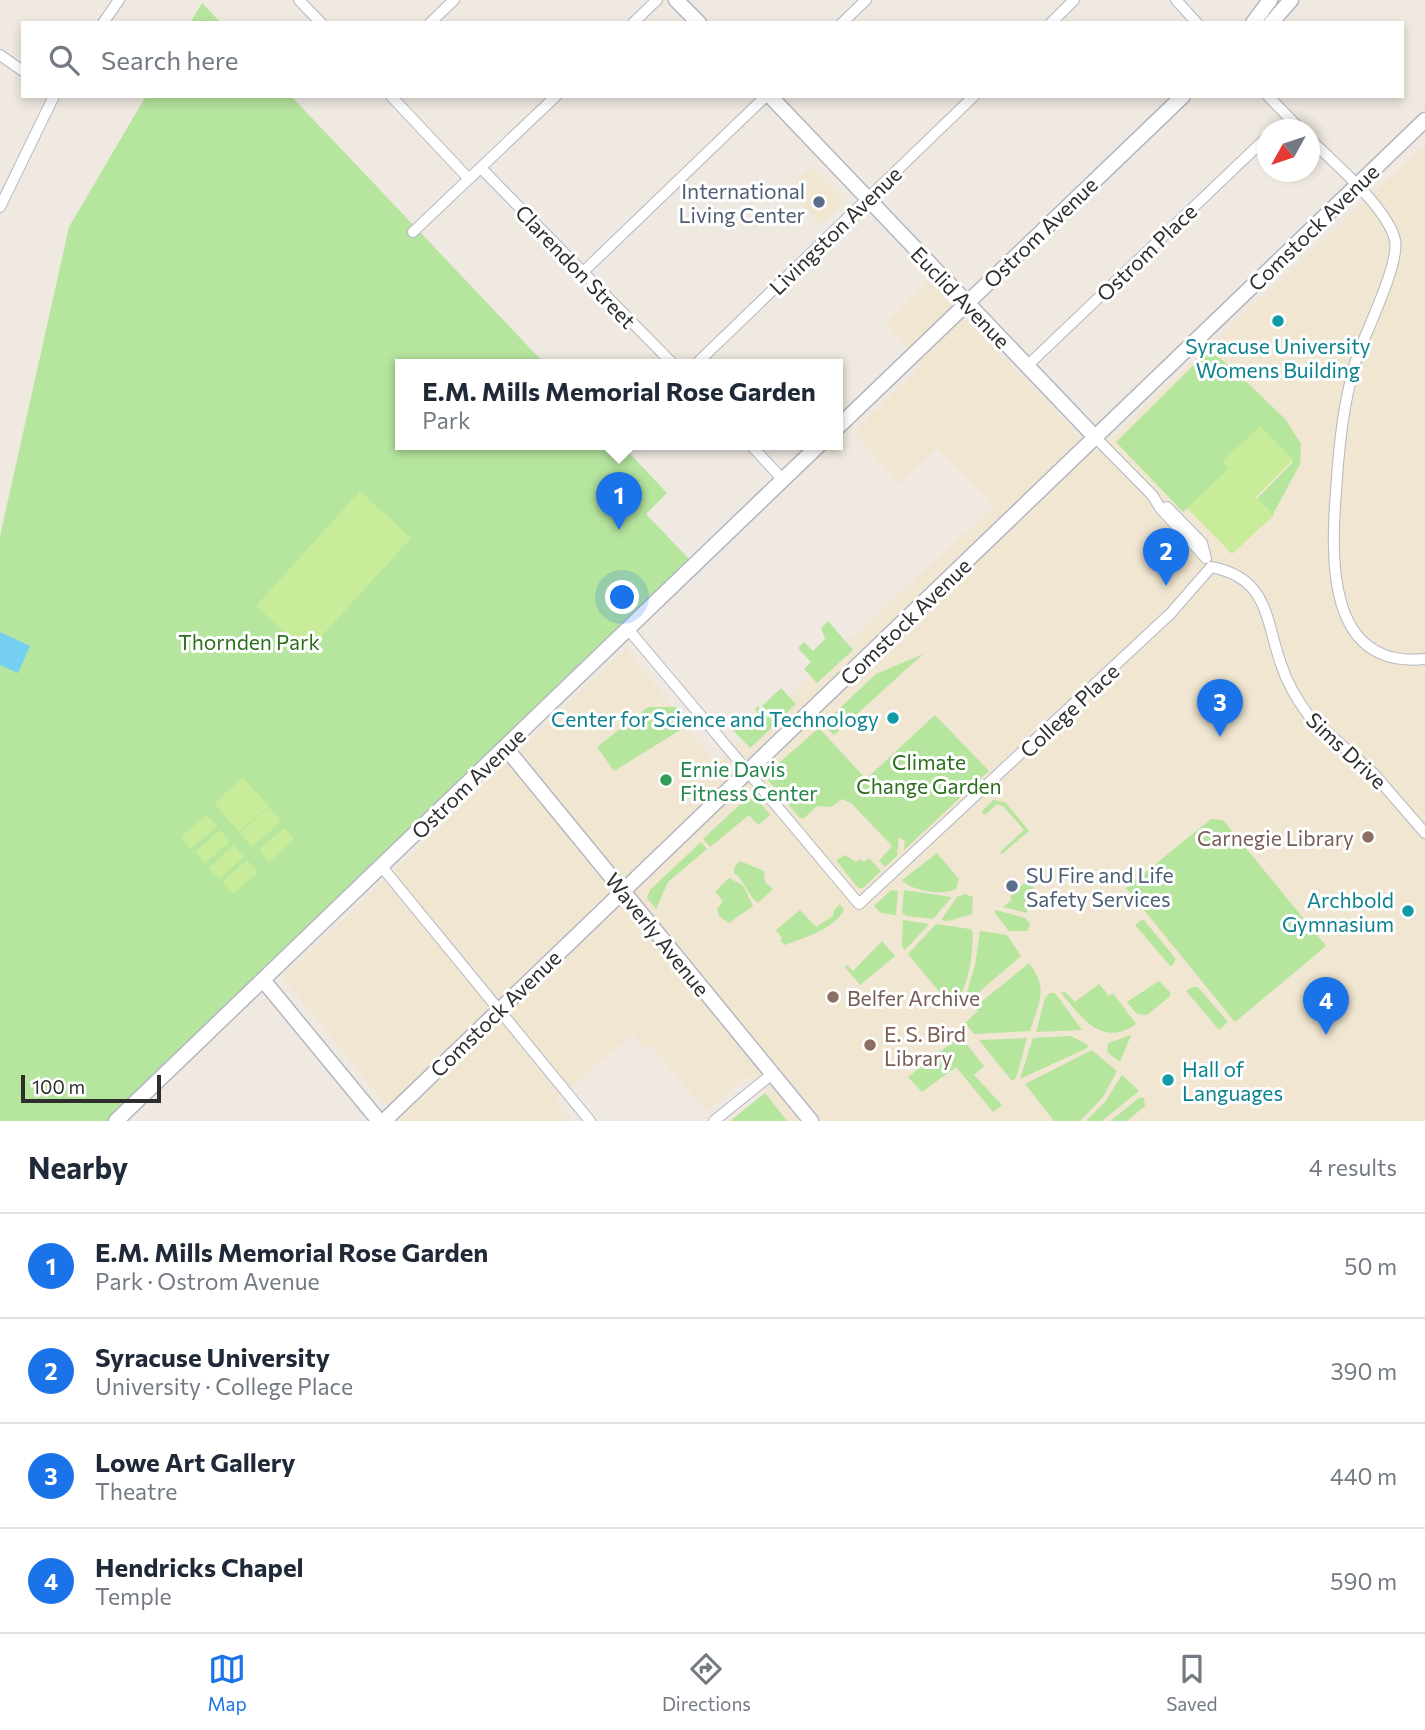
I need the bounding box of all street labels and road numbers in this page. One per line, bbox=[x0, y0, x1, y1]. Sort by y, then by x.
street label: Comstock Avenue bbox=[1243, 158, 1383, 296]
street label: Livingston Avenue bbox=[764, 161, 906, 299]
street label: Ostrom Avenue bbox=[978, 172, 1102, 292]
street label: Ostrom Place bbox=[1091, 198, 1201, 306]
street label: Clarendon Street bbox=[511, 199, 641, 333]
street label: Euclid Avenue bbox=[906, 241, 1016, 353]
street label: Comstock Avenue bbox=[835, 552, 975, 690]
street label: College Place bbox=[1014, 658, 1124, 762]
street label: Sims Drive bbox=[1302, 707, 1392, 793]
street label: Ostrom Avenue bbox=[406, 723, 530, 843]
street label: Waverly Avenue bbox=[601, 867, 715, 1001]
street label: Comstock Avenue bbox=[425, 944, 565, 1082]

